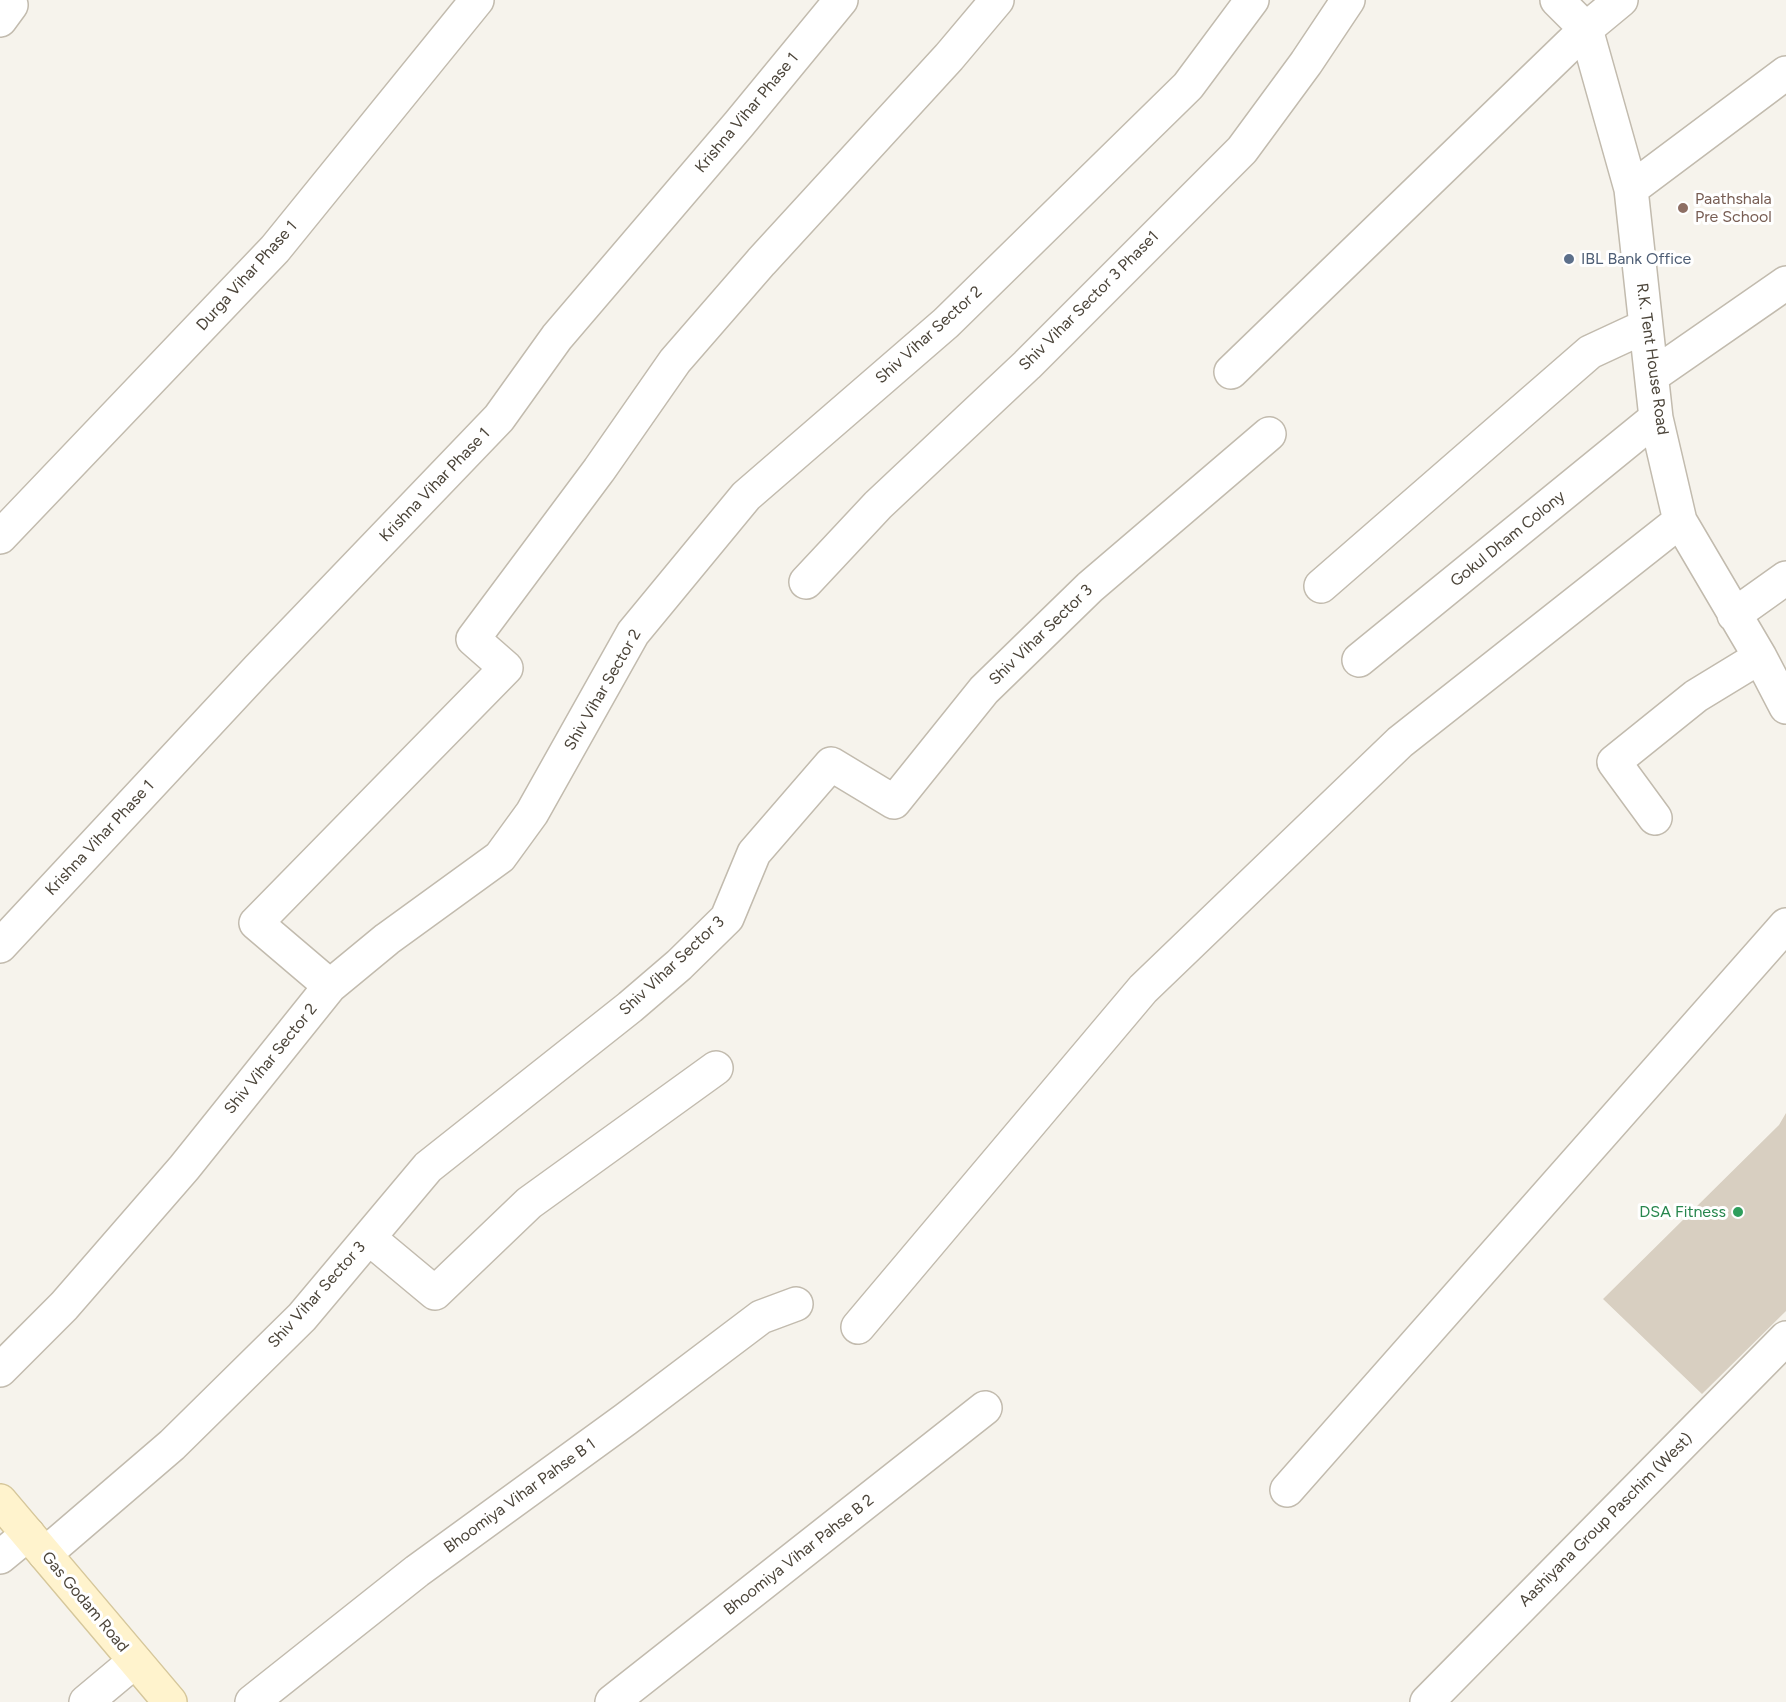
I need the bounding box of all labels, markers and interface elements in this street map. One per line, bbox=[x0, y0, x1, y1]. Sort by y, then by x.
street label: Krishna Vihar Phase 1 bbox=[691, 49, 803, 177]
place label: Paathshala Pre School bbox=[1695, 189, 1772, 227]
marker: Paathshala Pre School bbox=[1676, 201, 1690, 215]
street label: Durga Vihar Phase 1 bbox=[193, 217, 301, 335]
street label: Shiv Vihar Sector 3 Phase1 bbox=[1015, 227, 1163, 375]
place label: IBL Bank Office bbox=[1581, 249, 1691, 269]
marker: IBL Bank Office bbox=[1562, 252, 1576, 266]
street label: Shiv Vihar Sector 2 bbox=[872, 282, 986, 388]
street label: R.K. Tent House Road bbox=[1632, 282, 1672, 436]
street label: Krishna Vihar Phase 1 bbox=[376, 424, 494, 546]
street label: Gokul Dham Colony bbox=[1447, 487, 1569, 591]
street label: Shiv Vihar Sector 3 bbox=[985, 581, 1097, 689]
street label: Shiv Vihar Sector 2 bbox=[560, 626, 646, 754]
street label: Krishna Vihar Phase 1 bbox=[42, 776, 158, 900]
street label: Shiv Vihar Sector 3 bbox=[616, 912, 728, 1020]
street label: Shiv Vihar Sector 2 bbox=[220, 1000, 322, 1118]
place label: DSA Fitness bbox=[1639, 1202, 1726, 1222]
marker: DSA Fitness bbox=[1731, 1205, 1745, 1219]
street label: Shiv Vihar Sector 3 bbox=[264, 1238, 370, 1352]
street label: Aashiyana Group Paschim (West) bbox=[1515, 1429, 1697, 1611]
street label: Bhoomiya Vihar Pahse B 1 bbox=[440, 1434, 600, 1558]
street label: Bhoomiya Vihar Pahse B 2 bbox=[720, 1490, 878, 1620]
street label: Gas Godam Road bbox=[37, 1548, 133, 1656]

